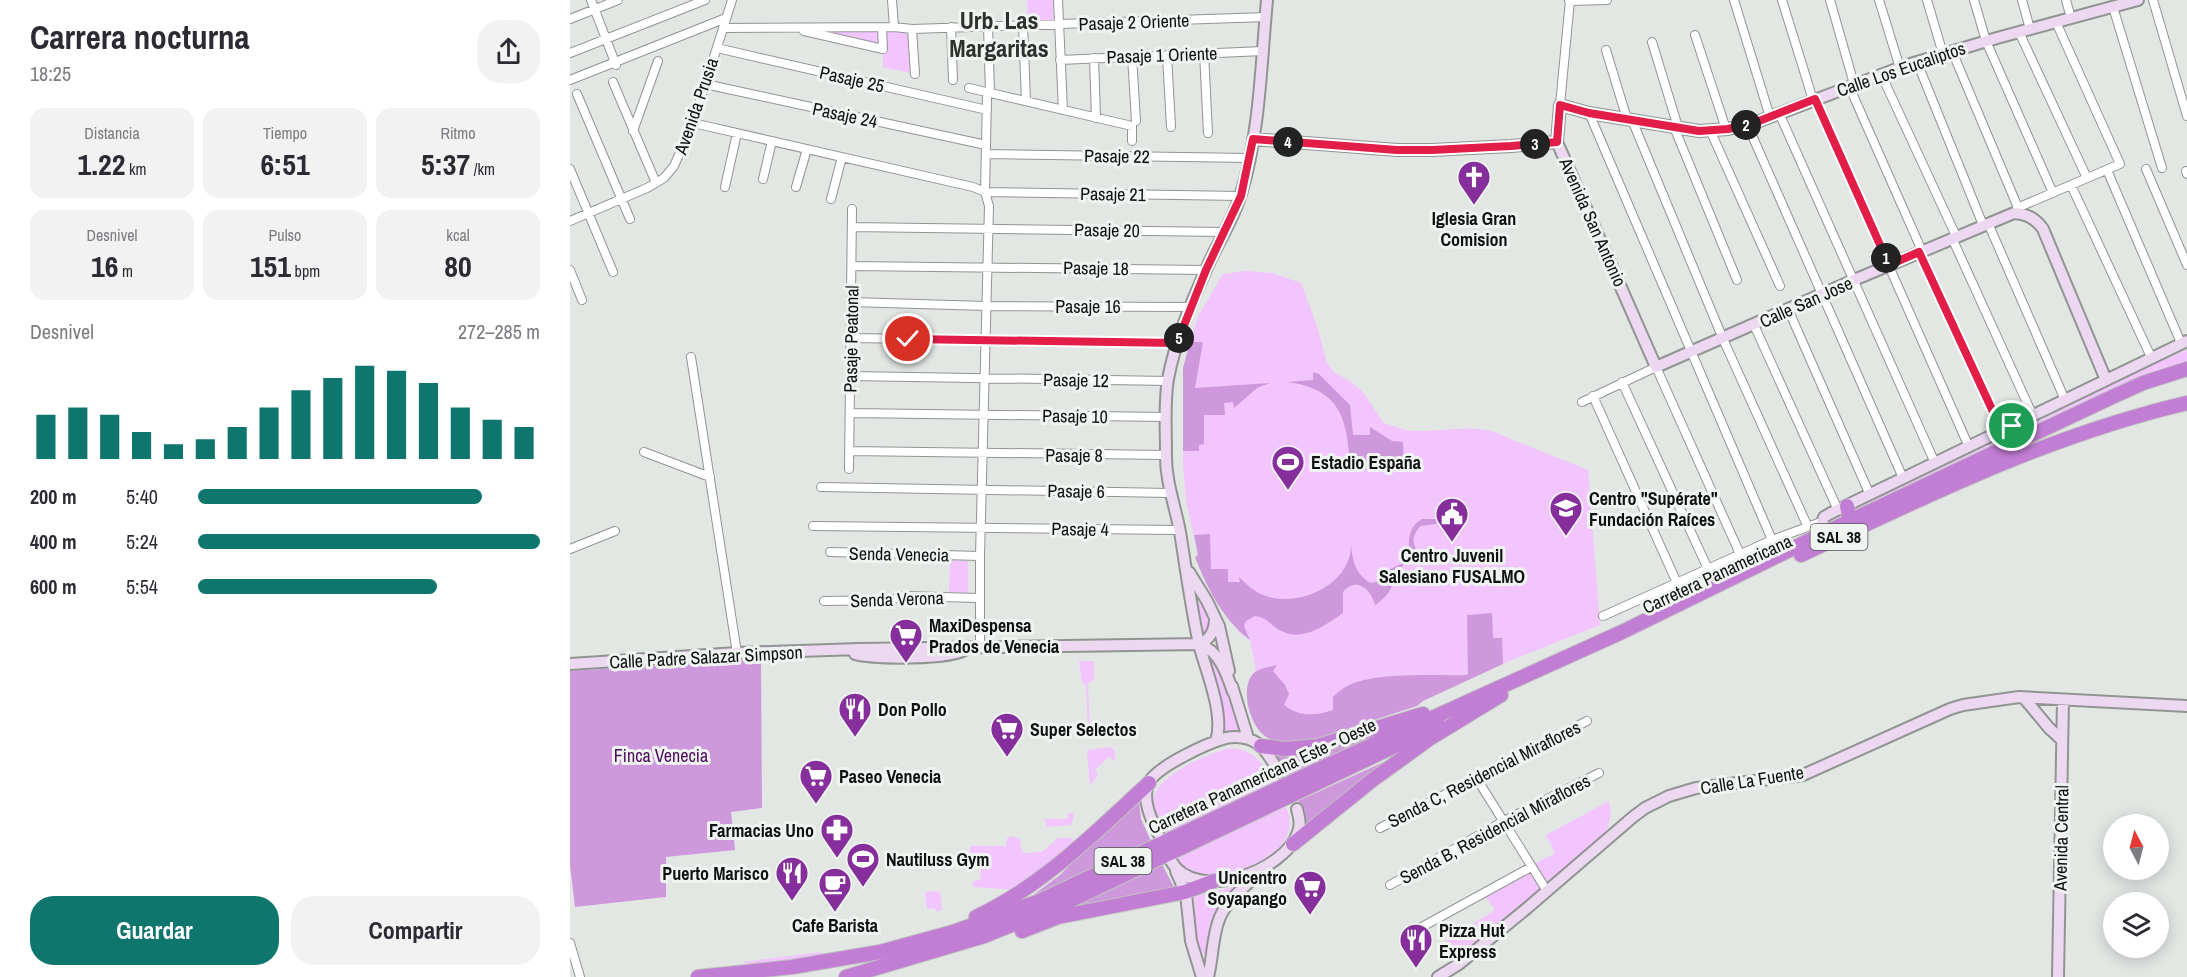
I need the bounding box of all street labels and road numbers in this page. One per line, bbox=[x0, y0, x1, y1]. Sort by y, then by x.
street label: Pasaje 2 Oriente bbox=[1078, 8, 1190, 36]
street label: Calle Los Eucaliptos bbox=[1833, 35, 1969, 103]
street label: Pasaje 1 Oriente bbox=[1106, 41, 1218, 69]
street label: Avenida Prusia bbox=[667, 54, 724, 159]
street label: Pasaje 25 bbox=[817, 59, 887, 99]
street label: Pasaje 24 bbox=[810, 96, 880, 134]
street label: Pasaje 22 bbox=[1084, 143, 1150, 169]
street label: Avenida San Antonio bbox=[1553, 153, 1633, 290]
street label: Pasaje 21 bbox=[1080, 181, 1147, 207]
street label: Pasaje 20 bbox=[1074, 217, 1140, 243]
street label: Pasaje 18 bbox=[1063, 255, 1129, 281]
street label: Calle San Jose bbox=[1756, 270, 1856, 334]
street label: Pasaje Peatonal bbox=[838, 285, 864, 393]
street label: Pasaje 16 bbox=[1055, 294, 1121, 319]
street label: Pasaje 12 bbox=[1043, 367, 1109, 393]
street label: Pasaje 10 bbox=[1042, 403, 1108, 429]
street label: Pasaje 8 bbox=[1045, 443, 1103, 468]
street label: Pasaje 6 bbox=[1047, 478, 1105, 504]
street label: Pasaje 4 bbox=[1051, 516, 1109, 542]
road number: SAL 38 bbox=[1810, 524, 1868, 550]
street label: Carretera Panamericana bbox=[1638, 528, 1796, 620]
street label: Senda Venecia bbox=[849, 541, 949, 567]
street label: Senda Verona bbox=[850, 585, 944, 613]
street label: Calle Padre Salazar Simpson bbox=[609, 639, 803, 675]
street label: Carretera Panamericana Este - Oeste bbox=[1144, 712, 1380, 840]
street label: Senda C, Residencial Miraflores bbox=[1383, 714, 1585, 834]
street label: Calle La Fuente bbox=[1699, 760, 1805, 800]
street label: Senda B, Residencial Miraflores bbox=[1395, 768, 1595, 890]
street label: Avenida Central bbox=[2048, 785, 2074, 892]
road number: SAL 38 bbox=[1094, 848, 1152, 874]

